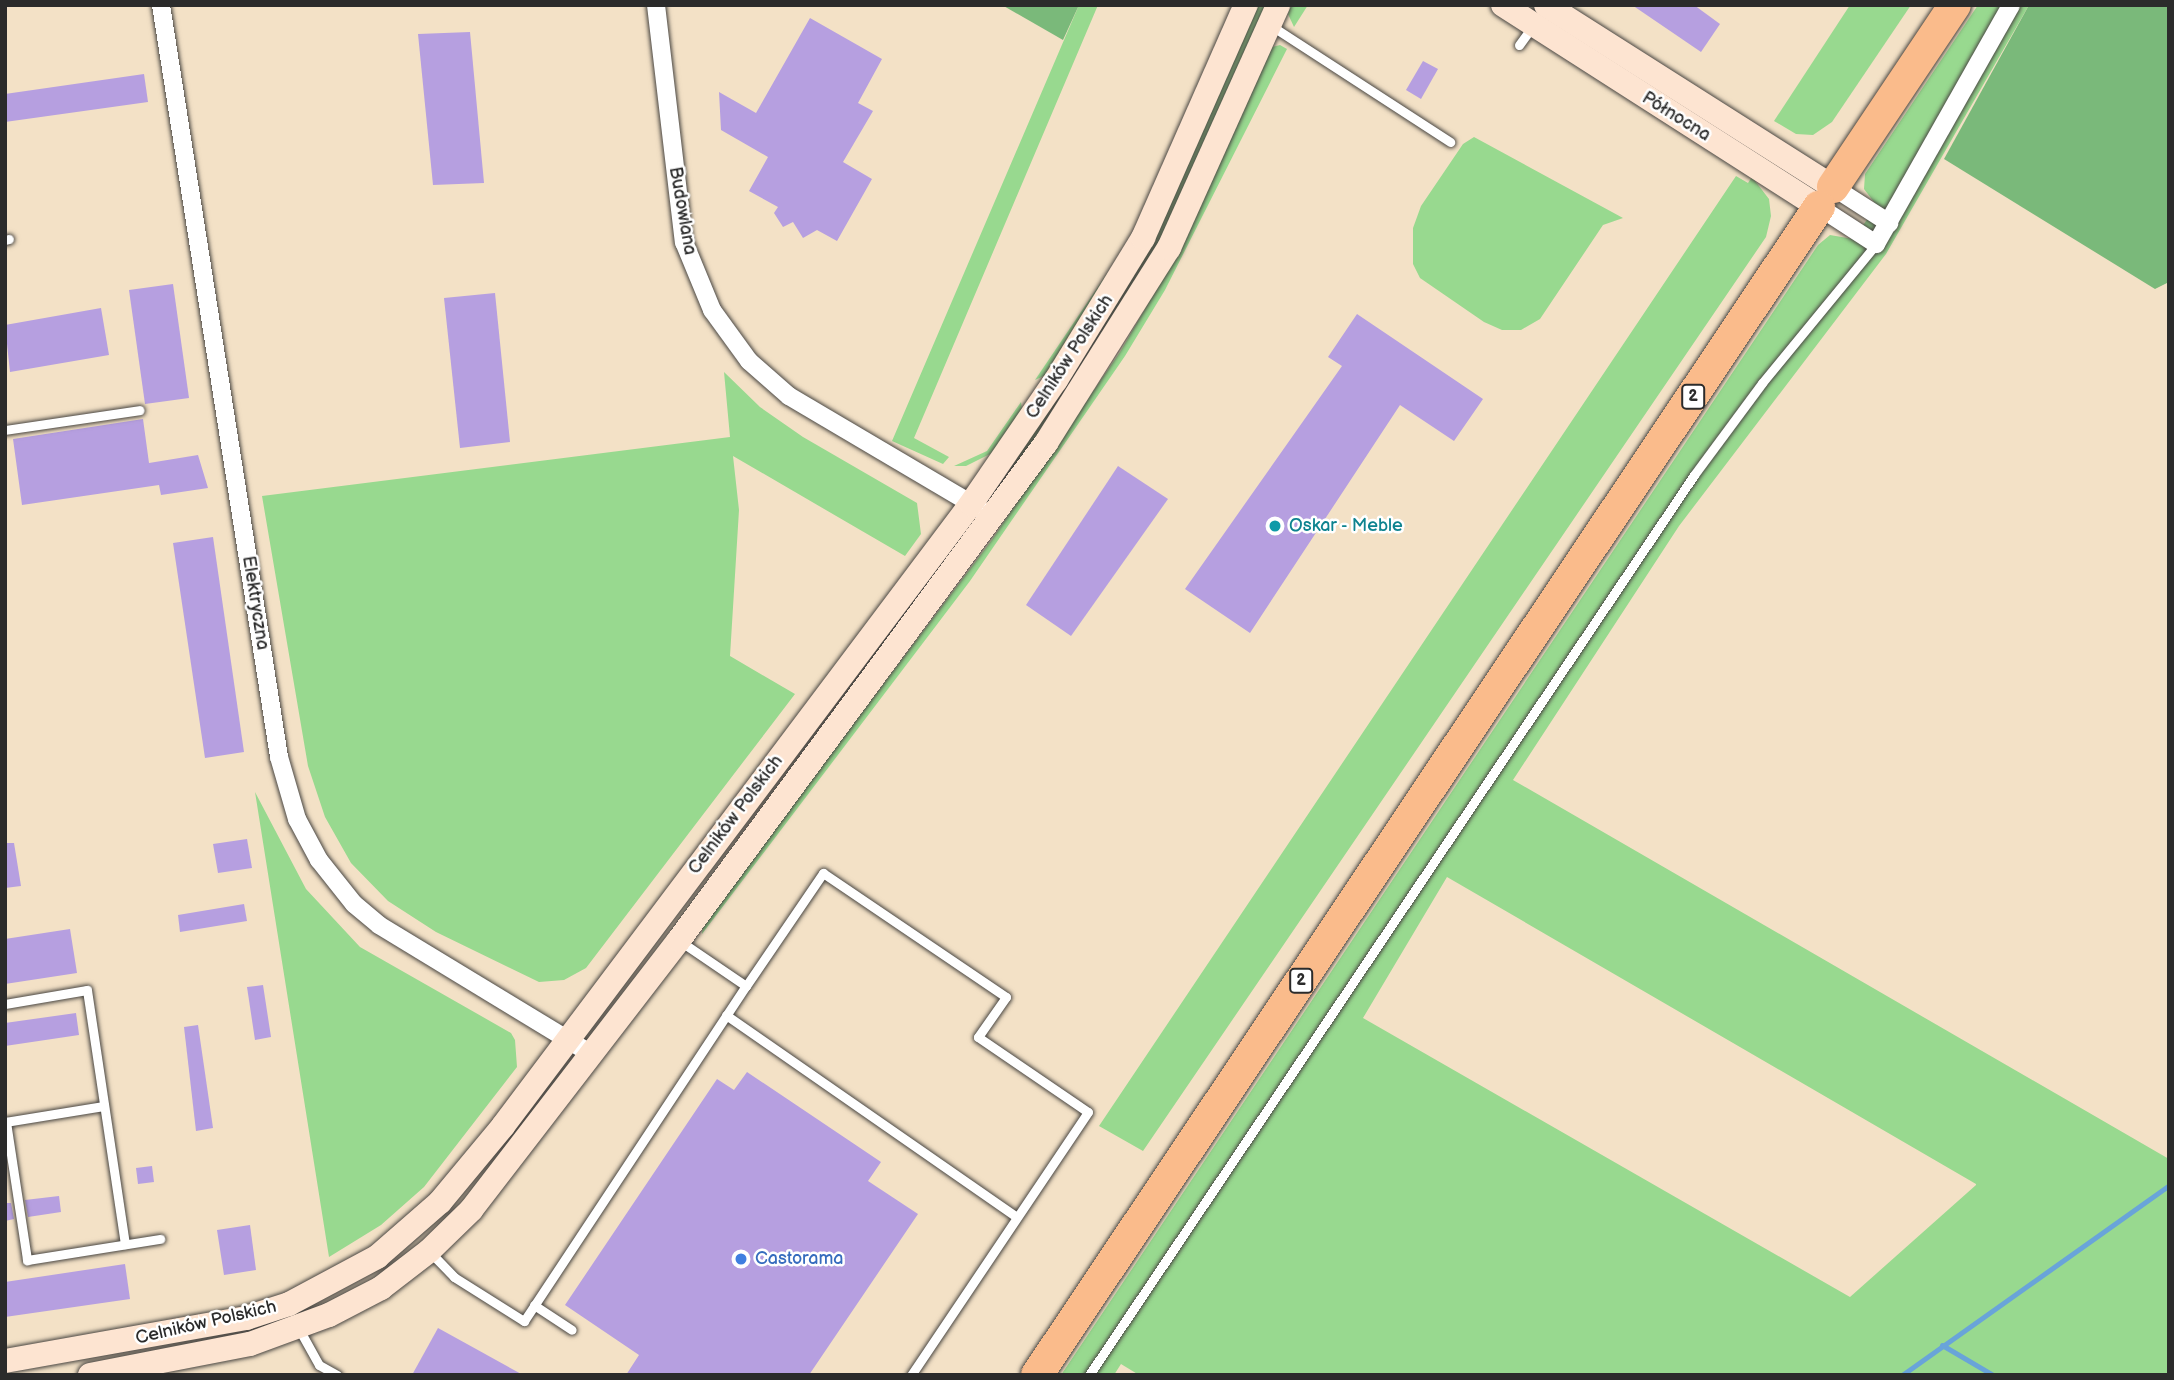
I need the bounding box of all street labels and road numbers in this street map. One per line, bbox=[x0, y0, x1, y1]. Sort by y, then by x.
street label: Północna bbox=[1638, 88, 1714, 146]
street label: Budowlana bbox=[664, 165, 700, 257]
street label: Celników Polskich bbox=[1022, 291, 1118, 423]
road number: 2 bbox=[1681, 384, 1705, 410]
street label: Elektryczna bbox=[237, 554, 273, 652]
street label: Celników Polskich bbox=[684, 751, 788, 879]
road number: 2 bbox=[1289, 968, 1313, 993]
street label: Celników Polskich bbox=[134, 1296, 278, 1350]

